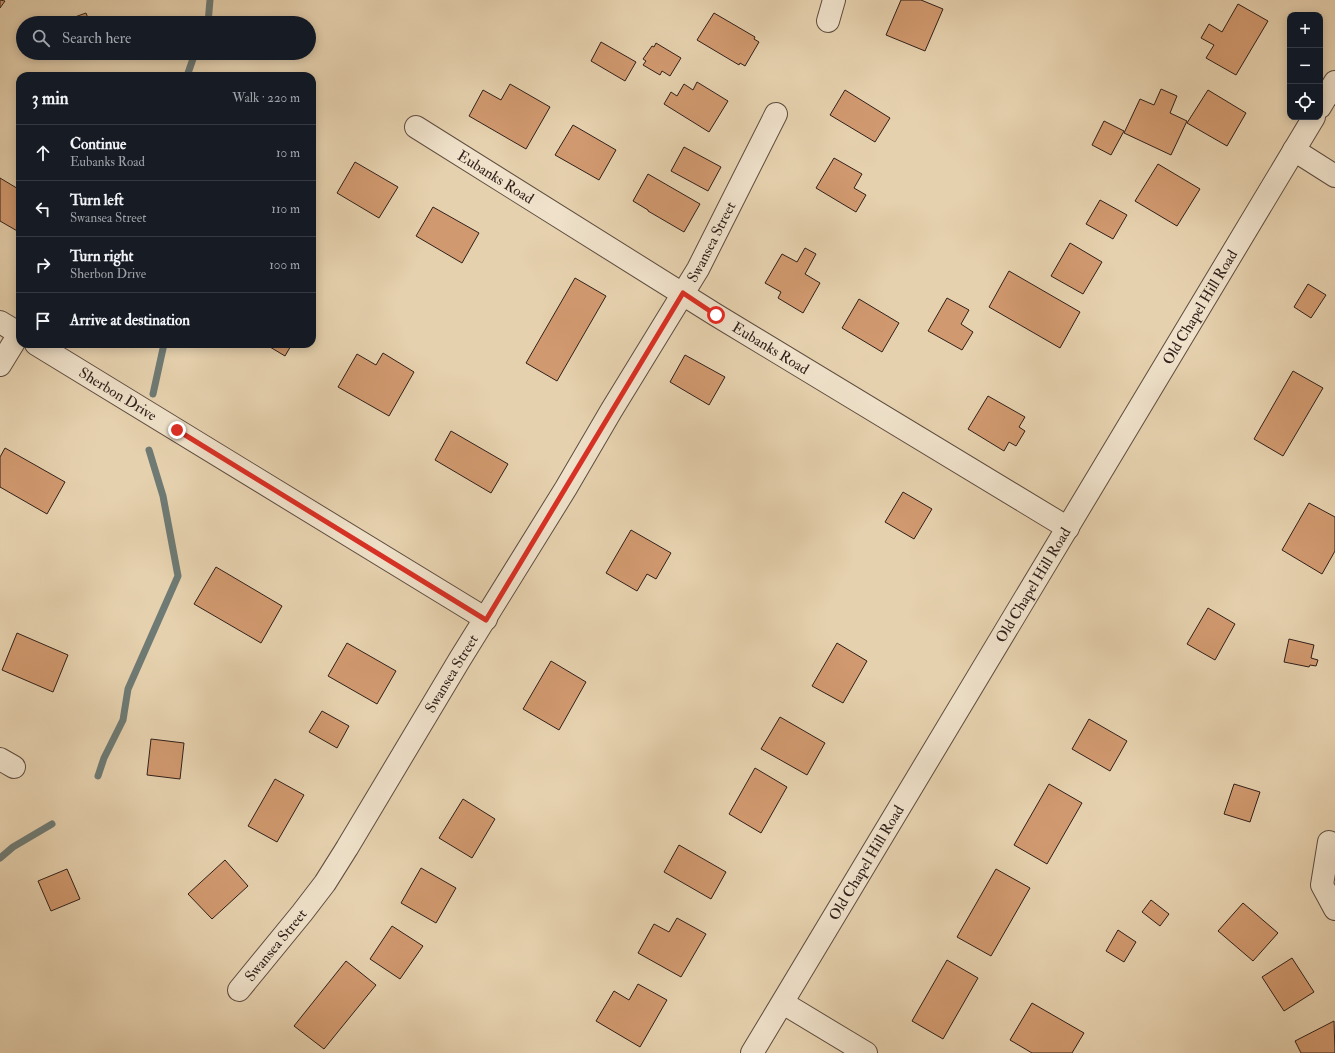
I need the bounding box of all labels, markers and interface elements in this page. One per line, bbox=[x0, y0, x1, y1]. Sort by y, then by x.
map controls bbox=[1287, 12, 1323, 120]
button: + bbox=[1287, 12, 1323, 48]
search box bbox=[16, 16, 316, 60]
icon: search bbox=[30, 27, 52, 49]
text: Search here bbox=[62, 29, 131, 48]
button: − bbox=[1287, 48, 1323, 84]
button: locate bbox=[1287, 84, 1323, 120]
text: 3 min bbox=[32, 88, 69, 109]
text: Walk · 220 m bbox=[232, 90, 300, 106]
text: Continue bbox=[70, 135, 126, 154]
icon: ahead bbox=[32, 142, 54, 164]
text: 10 m bbox=[276, 145, 300, 161]
street label: Eubanks Road bbox=[454, 146, 538, 208]
text: Eubanks Road bbox=[70, 154, 145, 170]
text: Turn left bbox=[70, 191, 124, 210]
icon: left bbox=[32, 198, 54, 220]
street label: Swansea Street bbox=[683, 198, 740, 286]
text: 110 m bbox=[271, 201, 300, 217]
text: Swansea Street bbox=[70, 210, 146, 226]
street label: Old Chapel Hill Road bbox=[1158, 246, 1242, 368]
text: Turn right bbox=[70, 247, 133, 266]
icon: right bbox=[32, 254, 54, 276]
text: 100 m bbox=[269, 257, 300, 273]
text: Sherbon Drive bbox=[70, 266, 146, 282]
route start bbox=[707, 306, 725, 324]
icon: arrive bbox=[32, 310, 54, 332]
text: Arrive at destination bbox=[70, 311, 190, 330]
street label: Eubanks Road bbox=[729, 318, 813, 379]
street label: Sherbon Drive bbox=[75, 363, 160, 425]
route end bbox=[168, 421, 186, 439]
street label: Old Chapel Hill Road bbox=[991, 523, 1075, 646]
street label: Swansea Street bbox=[421, 631, 483, 716]
street label: Old Chapel Hill Road bbox=[824, 801, 908, 924]
street label: Swansea Street bbox=[240, 905, 311, 985]

